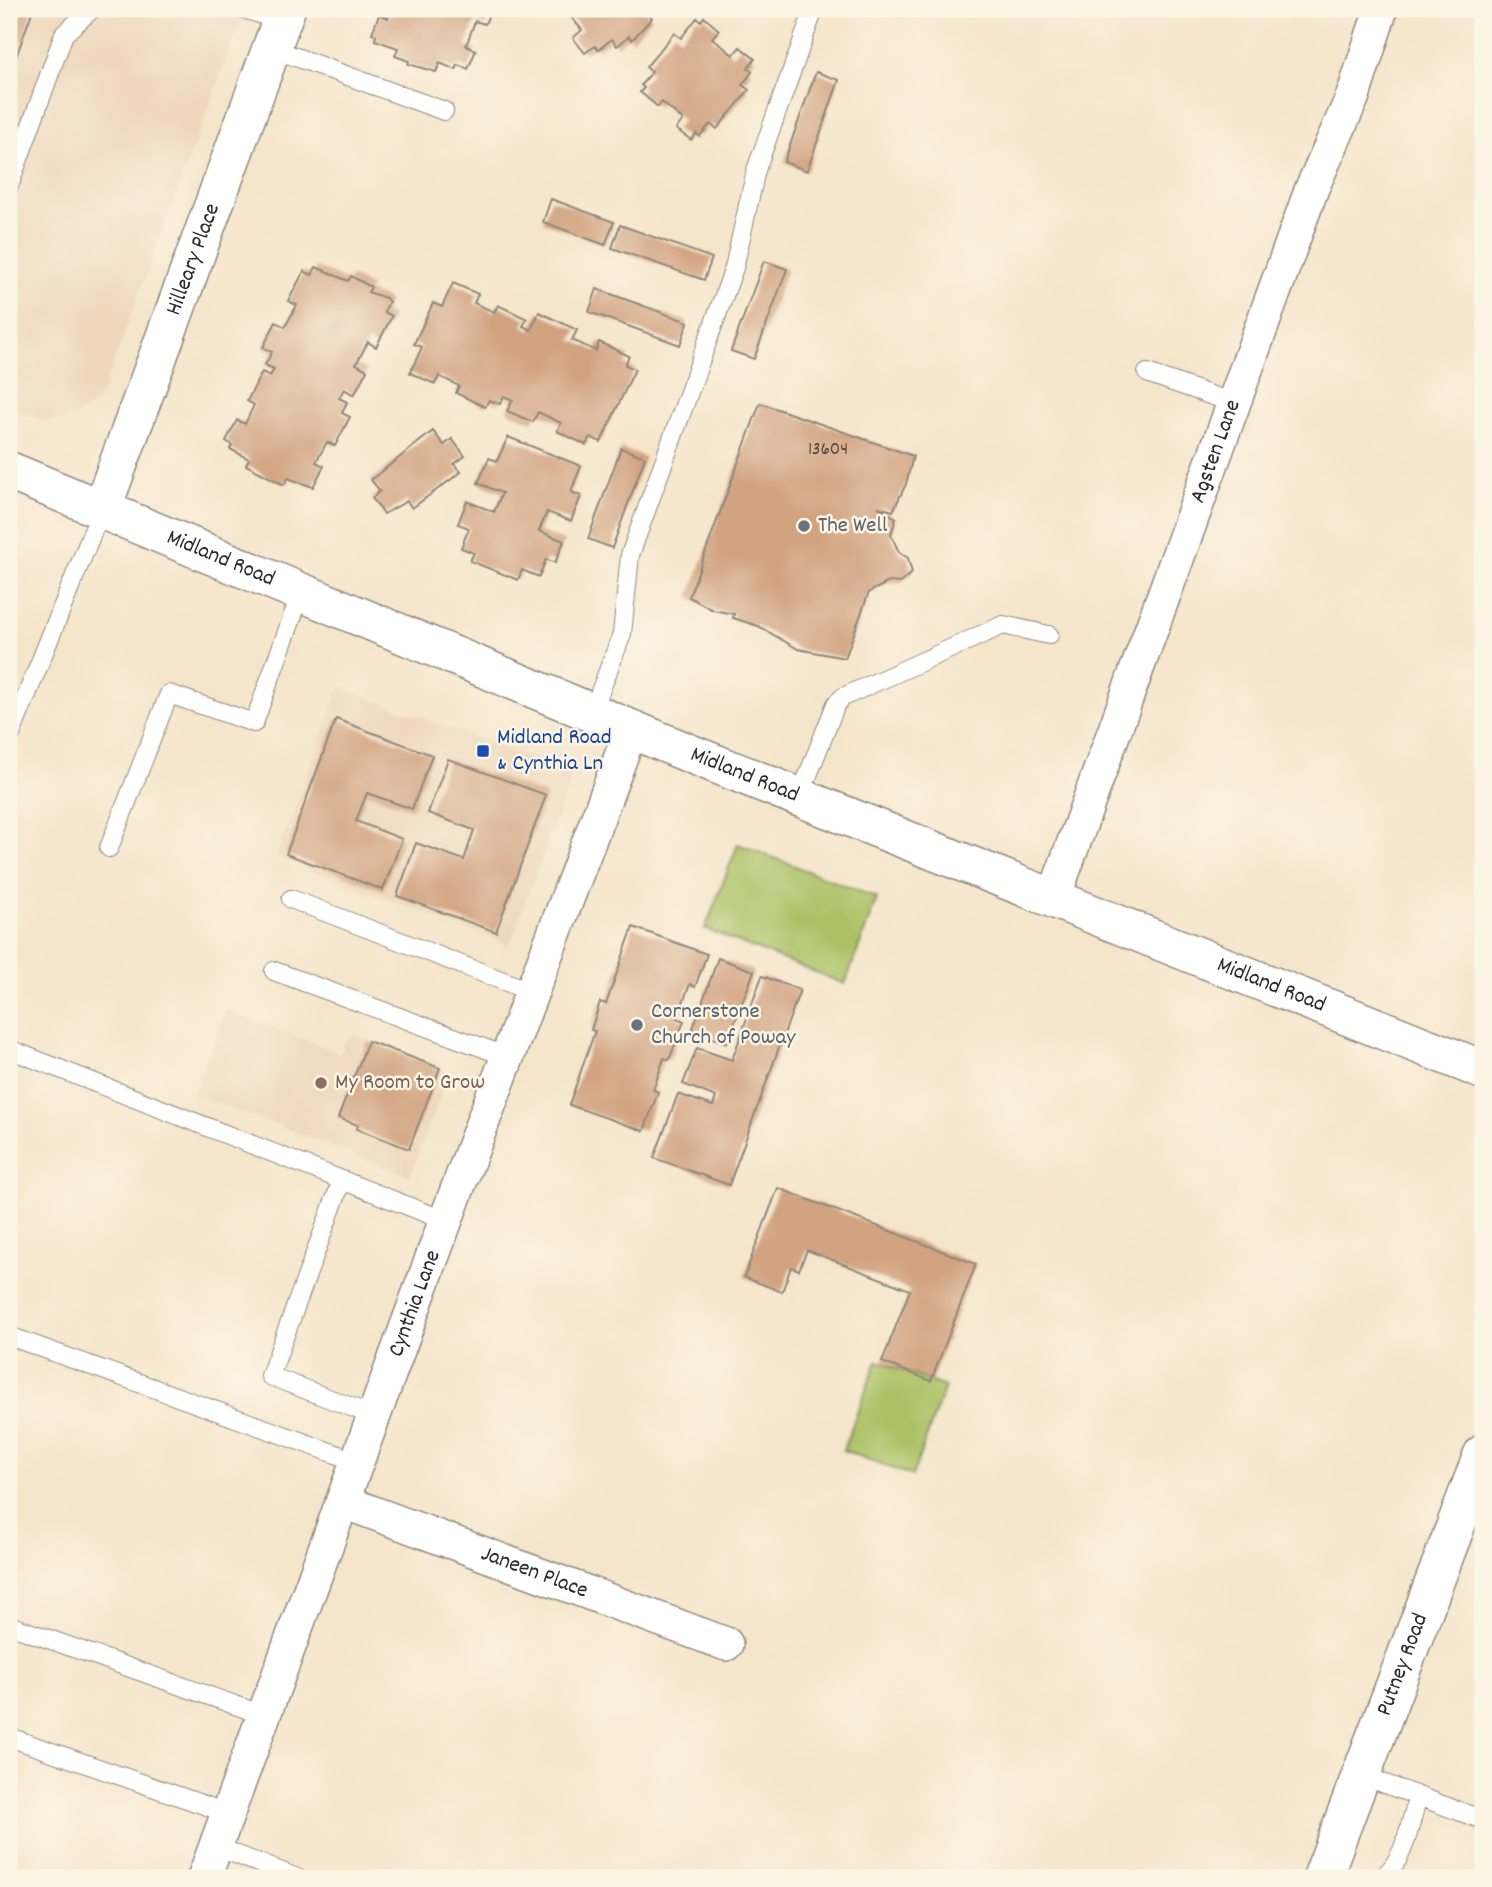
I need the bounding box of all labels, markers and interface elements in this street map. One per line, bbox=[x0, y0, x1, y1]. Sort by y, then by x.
street label: Hilleary Place bbox=[158, 199, 229, 320]
street label: Agsten Lane bbox=[1182, 395, 1250, 508]
house number: 13604 bbox=[808, 437, 848, 464]
place label: The Well bbox=[818, 510, 888, 543]
marker: The Well bbox=[796, 518, 812, 534]
street label: Midland Road bbox=[161, 522, 280, 596]
place label: Midland Road & Cynthia Ln bbox=[497, 722, 611, 781]
street label: Midland Road bbox=[685, 739, 804, 812]
marker: Midland Road & Cynthia Ln bbox=[475, 743, 491, 759]
street label: Midland Road bbox=[1212, 949, 1330, 1022]
place label: Cornerstone Church of Poway bbox=[651, 996, 796, 1055]
marker: Cornerstone Church of Poway bbox=[629, 1017, 645, 1033]
place label: My Room to Grow bbox=[335, 1067, 485, 1100]
marker: My Room to Grow bbox=[313, 1075, 329, 1091]
street label: Cynthia Lane bbox=[380, 1245, 450, 1362]
street label: Janeen Place bbox=[476, 1538, 593, 1608]
street label: Putney Road bbox=[1368, 1609, 1437, 1721]

